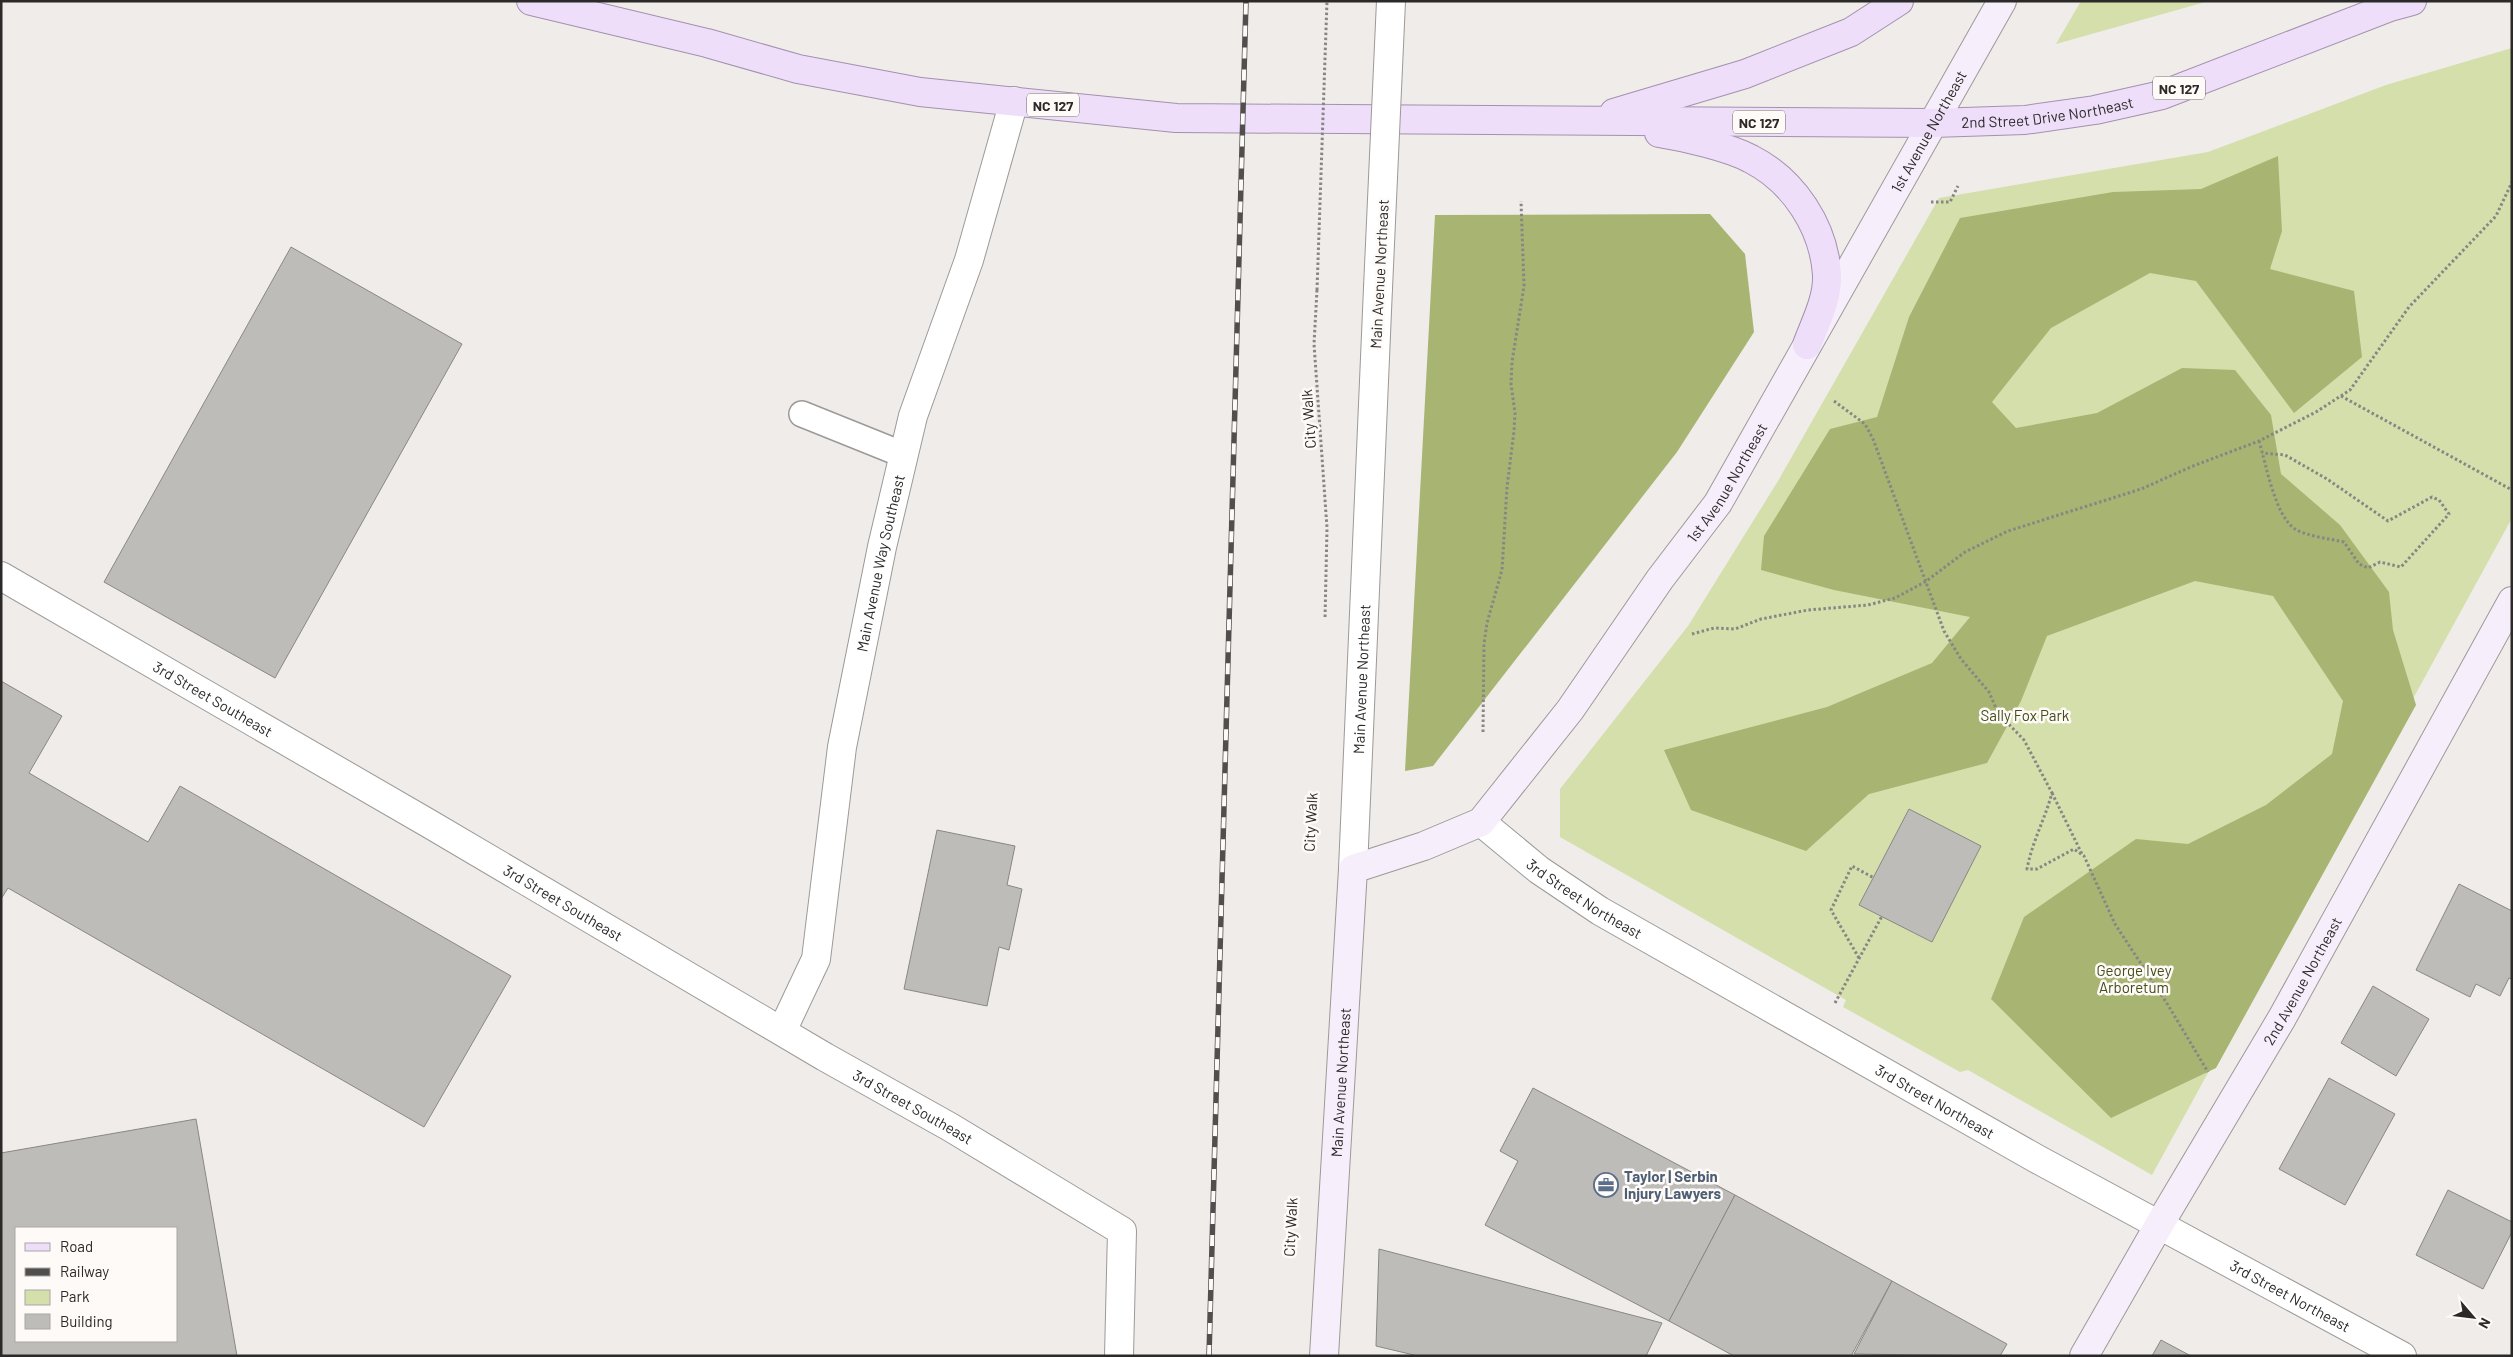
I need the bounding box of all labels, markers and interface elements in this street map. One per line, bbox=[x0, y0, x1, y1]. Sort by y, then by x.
street label: 1st Avenue Northeast bbox=[1887, 67, 1970, 196]
road number: NC 127 bbox=[2153, 76, 2205, 100]
street label: 2nd Street Drive Northeast bbox=[1961, 93, 2135, 131]
road number: NC 127 bbox=[1027, 94, 1079, 116]
road number: NC 127 bbox=[1733, 110, 1785, 134]
street label: Main Avenue Northeast bbox=[1366, 199, 1392, 349]
street label: City Walk bbox=[1297, 388, 1319, 449]
street label: 1st Avenue Northeast bbox=[1683, 420, 1771, 546]
street label: Main Avenue Way Southeast bbox=[852, 473, 908, 653]
street label: Main Avenue Northeast bbox=[1349, 604, 1373, 754]
street label: 3rd Street Southeast bbox=[150, 657, 276, 740]
park label: Sally Fox Park bbox=[1981, 706, 2070, 724]
street label: City Walk bbox=[1299, 791, 1321, 852]
street label: 3rd Street Northeast bbox=[1523, 855, 1646, 942]
street label: 3rd Street Southeast bbox=[500, 861, 626, 945]
street label: 2nd Avenue Northeast bbox=[2259, 914, 2345, 1048]
park label: George Ivey Arboretum bbox=[2096, 961, 2172, 996]
street label: Main Avenue Northeast bbox=[1327, 1007, 1354, 1158]
street label: 3rd Street Northeast bbox=[1872, 1060, 1998, 1142]
street label: 3rd Street Southeast bbox=[850, 1065, 976, 1148]
place label: Taylor | Serbin Injury Lawyers bbox=[1624, 1167, 1722, 1202]
office icon: Taylor | Serbin Injury Lawyers bbox=[1593, 1172, 1619, 1198]
street label: City Walk bbox=[1279, 1196, 1301, 1257]
legend bbox=[15, 1227, 178, 1342]
text: Road bbox=[60, 1237, 93, 1255]
street label: 3rd Street Northeast bbox=[2227, 1256, 2353, 1335]
text: Railway bbox=[60, 1262, 109, 1280]
text: Park bbox=[60, 1287, 90, 1305]
north arrow bbox=[2448, 1292, 2498, 1342]
text: Building bbox=[60, 1312, 113, 1330]
text: N bbox=[2475, 1315, 2495, 1331]

